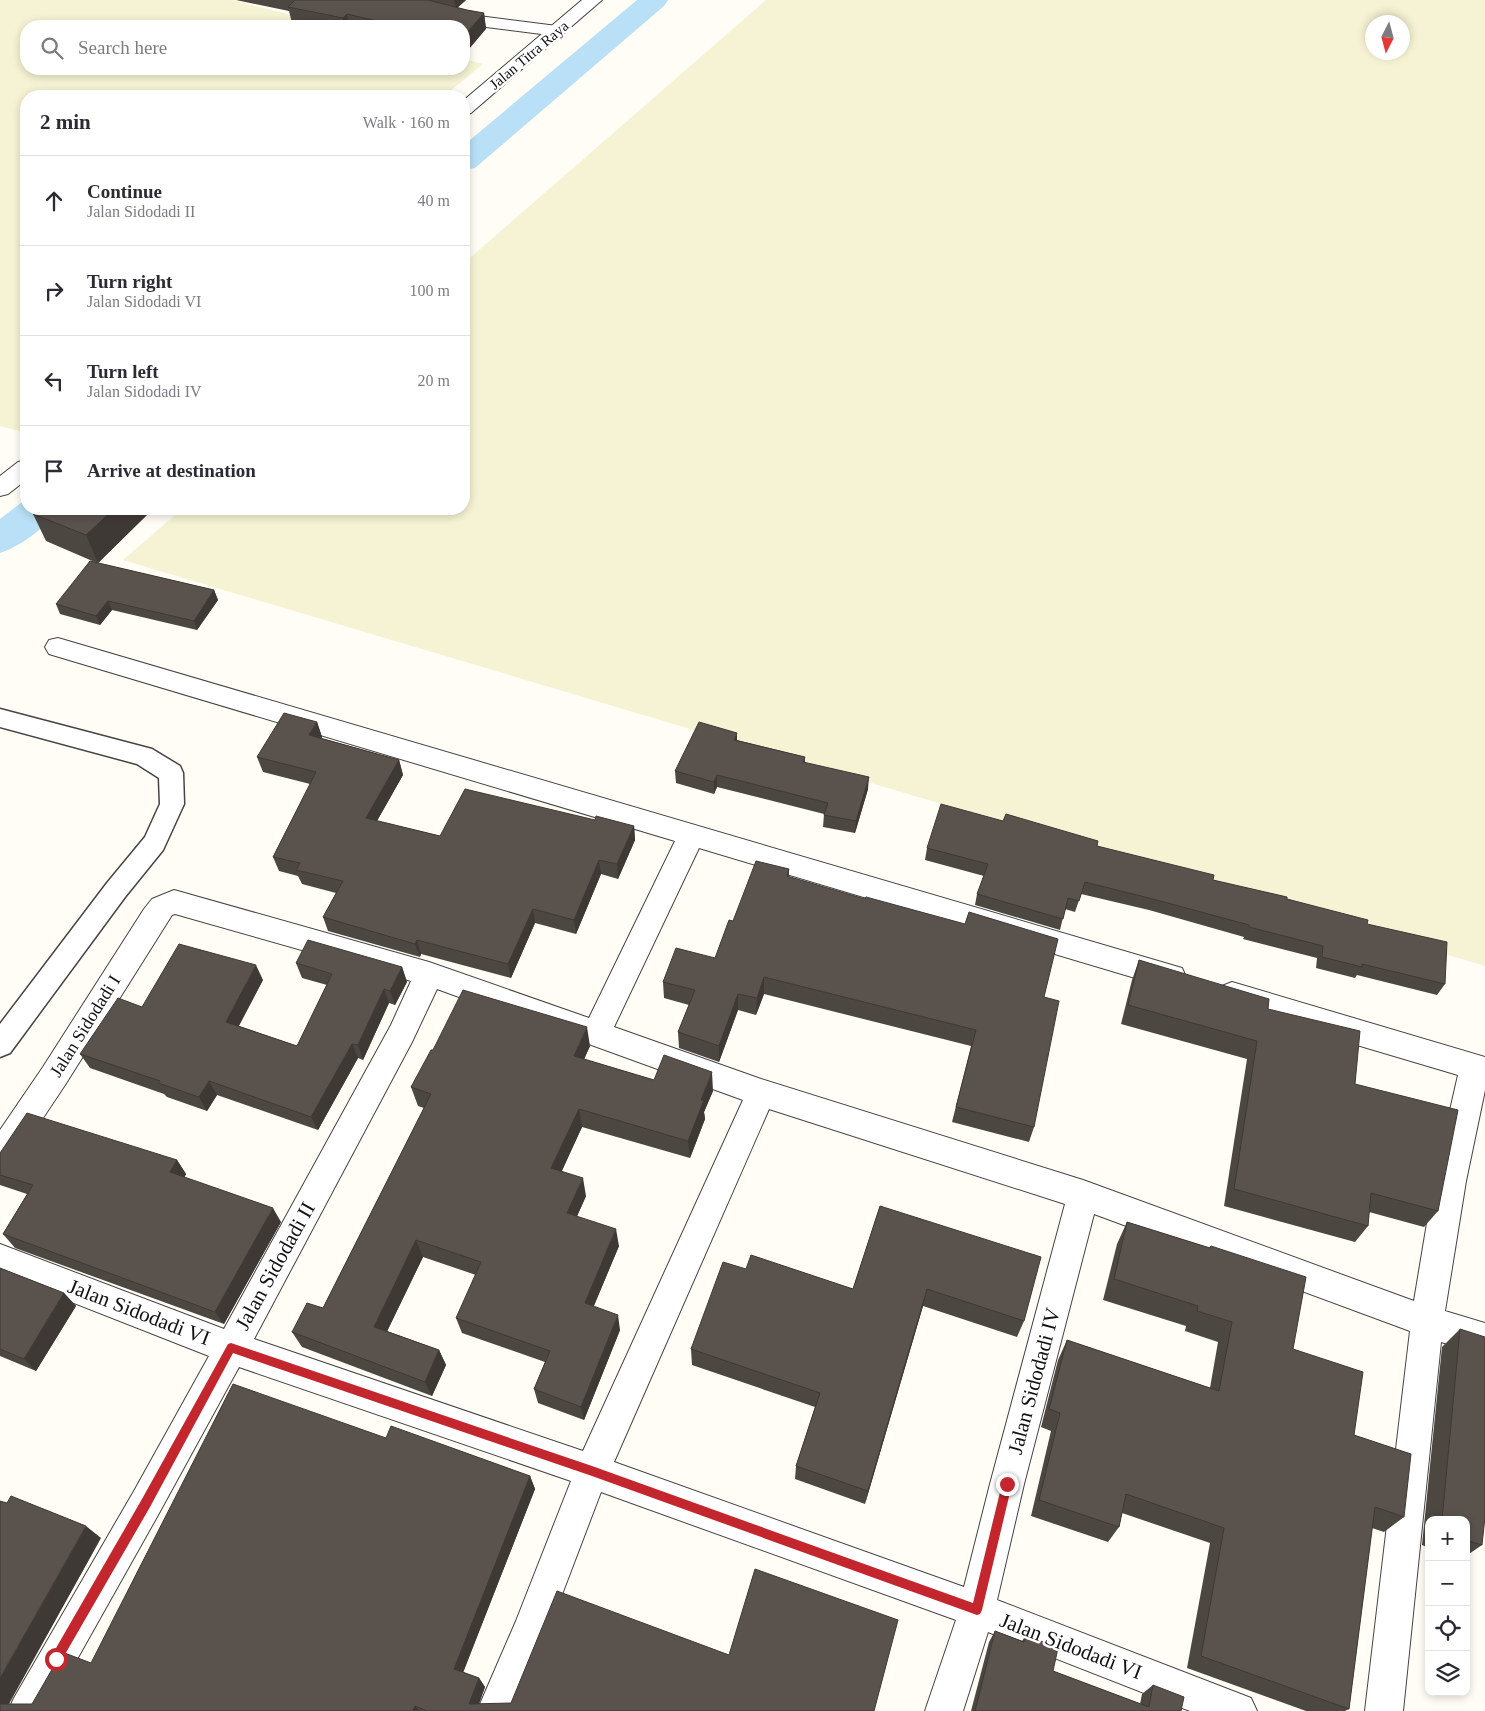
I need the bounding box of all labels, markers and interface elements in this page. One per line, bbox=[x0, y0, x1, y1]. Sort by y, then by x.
north arrow bbox=[1365, 15, 1410, 60]
street label: Jalan Titra Raya bbox=[487, 17, 572, 92]
search box bbox=[20, 20, 470, 75]
icon: search bbox=[38, 34, 66, 62]
text: Search here bbox=[78, 37, 167, 58]
text: 2 min bbox=[40, 110, 91, 134]
text: Walk · 160 m bbox=[363, 114, 450, 131]
text: Continue bbox=[87, 181, 162, 202]
icon: ahead bbox=[40, 187, 68, 215]
text: 40 m bbox=[418, 192, 450, 209]
text: Jalan Sidodadi II bbox=[87, 203, 195, 220]
text: Turn right bbox=[87, 271, 172, 292]
icon: right bbox=[40, 277, 68, 305]
text: 100 m bbox=[410, 282, 450, 299]
text: Jalan Sidodadi VI bbox=[87, 293, 201, 310]
text: Turn left bbox=[87, 361, 159, 382]
icon: left bbox=[40, 367, 68, 395]
text: 20 m bbox=[418, 372, 450, 389]
text: Jalan Sidodadi IV bbox=[87, 383, 202, 400]
icon: arrive bbox=[40, 457, 68, 485]
text: Arrive at destination bbox=[87, 460, 256, 481]
street label: Jalan Sidodadi I bbox=[46, 972, 124, 1080]
street label: Jalan Sidodadi II bbox=[230, 1198, 320, 1334]
street label: Jalan Sidodadi VI bbox=[65, 1274, 213, 1350]
street label: Jalan Sidodadi IV bbox=[1003, 1305, 1065, 1457]
route end bbox=[996, 1473, 1019, 1496]
map controls bbox=[1425, 1516, 1470, 1696]
button: + bbox=[1425, 1516, 1470, 1561]
button: − bbox=[1425, 1561, 1470, 1606]
button: locate bbox=[1425, 1606, 1470, 1651]
street label: Jalan Sidodadi VI bbox=[997, 1608, 1145, 1684]
route start bbox=[45, 1648, 68, 1671]
button: layers bbox=[1425, 1651, 1470, 1696]

